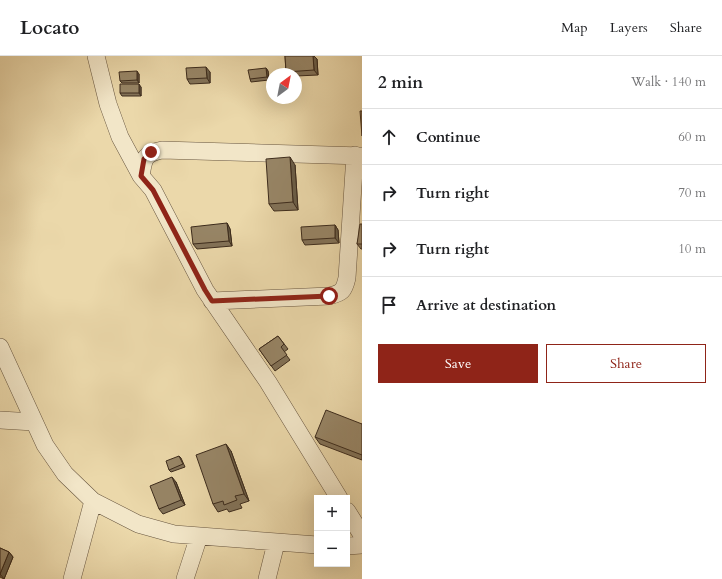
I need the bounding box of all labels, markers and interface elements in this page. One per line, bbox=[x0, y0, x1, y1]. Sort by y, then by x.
text: Locato bbox=[20, 15, 79, 41]
text: Map bbox=[561, 18, 588, 37]
text: Layers bbox=[610, 18, 648, 37]
text: Share bbox=[670, 18, 702, 37]
north arrow bbox=[266, 68, 302, 104]
text: 2 min bbox=[378, 71, 423, 94]
text: Walk · 140 m bbox=[631, 73, 706, 91]
icon: ahead bbox=[378, 126, 400, 148]
text: Continue bbox=[416, 127, 481, 147]
text: 60 m bbox=[678, 128, 706, 146]
route end bbox=[142, 143, 160, 161]
icon: right bbox=[378, 182, 400, 204]
text: Turn right bbox=[416, 183, 489, 203]
text: 70 m bbox=[678, 184, 706, 202]
icon: right bbox=[378, 238, 400, 260]
text: Turn right bbox=[416, 239, 489, 259]
text: 10 m bbox=[678, 240, 706, 258]
route start bbox=[320, 287, 338, 305]
icon: arrive bbox=[378, 294, 400, 316]
text: Arrive at destination bbox=[416, 295, 556, 315]
button: Save bbox=[378, 344, 538, 383]
button: Share bbox=[546, 344, 706, 383]
map controls bbox=[314, 495, 350, 567]
button: + bbox=[314, 495, 350, 531]
button: − bbox=[314, 531, 350, 567]

